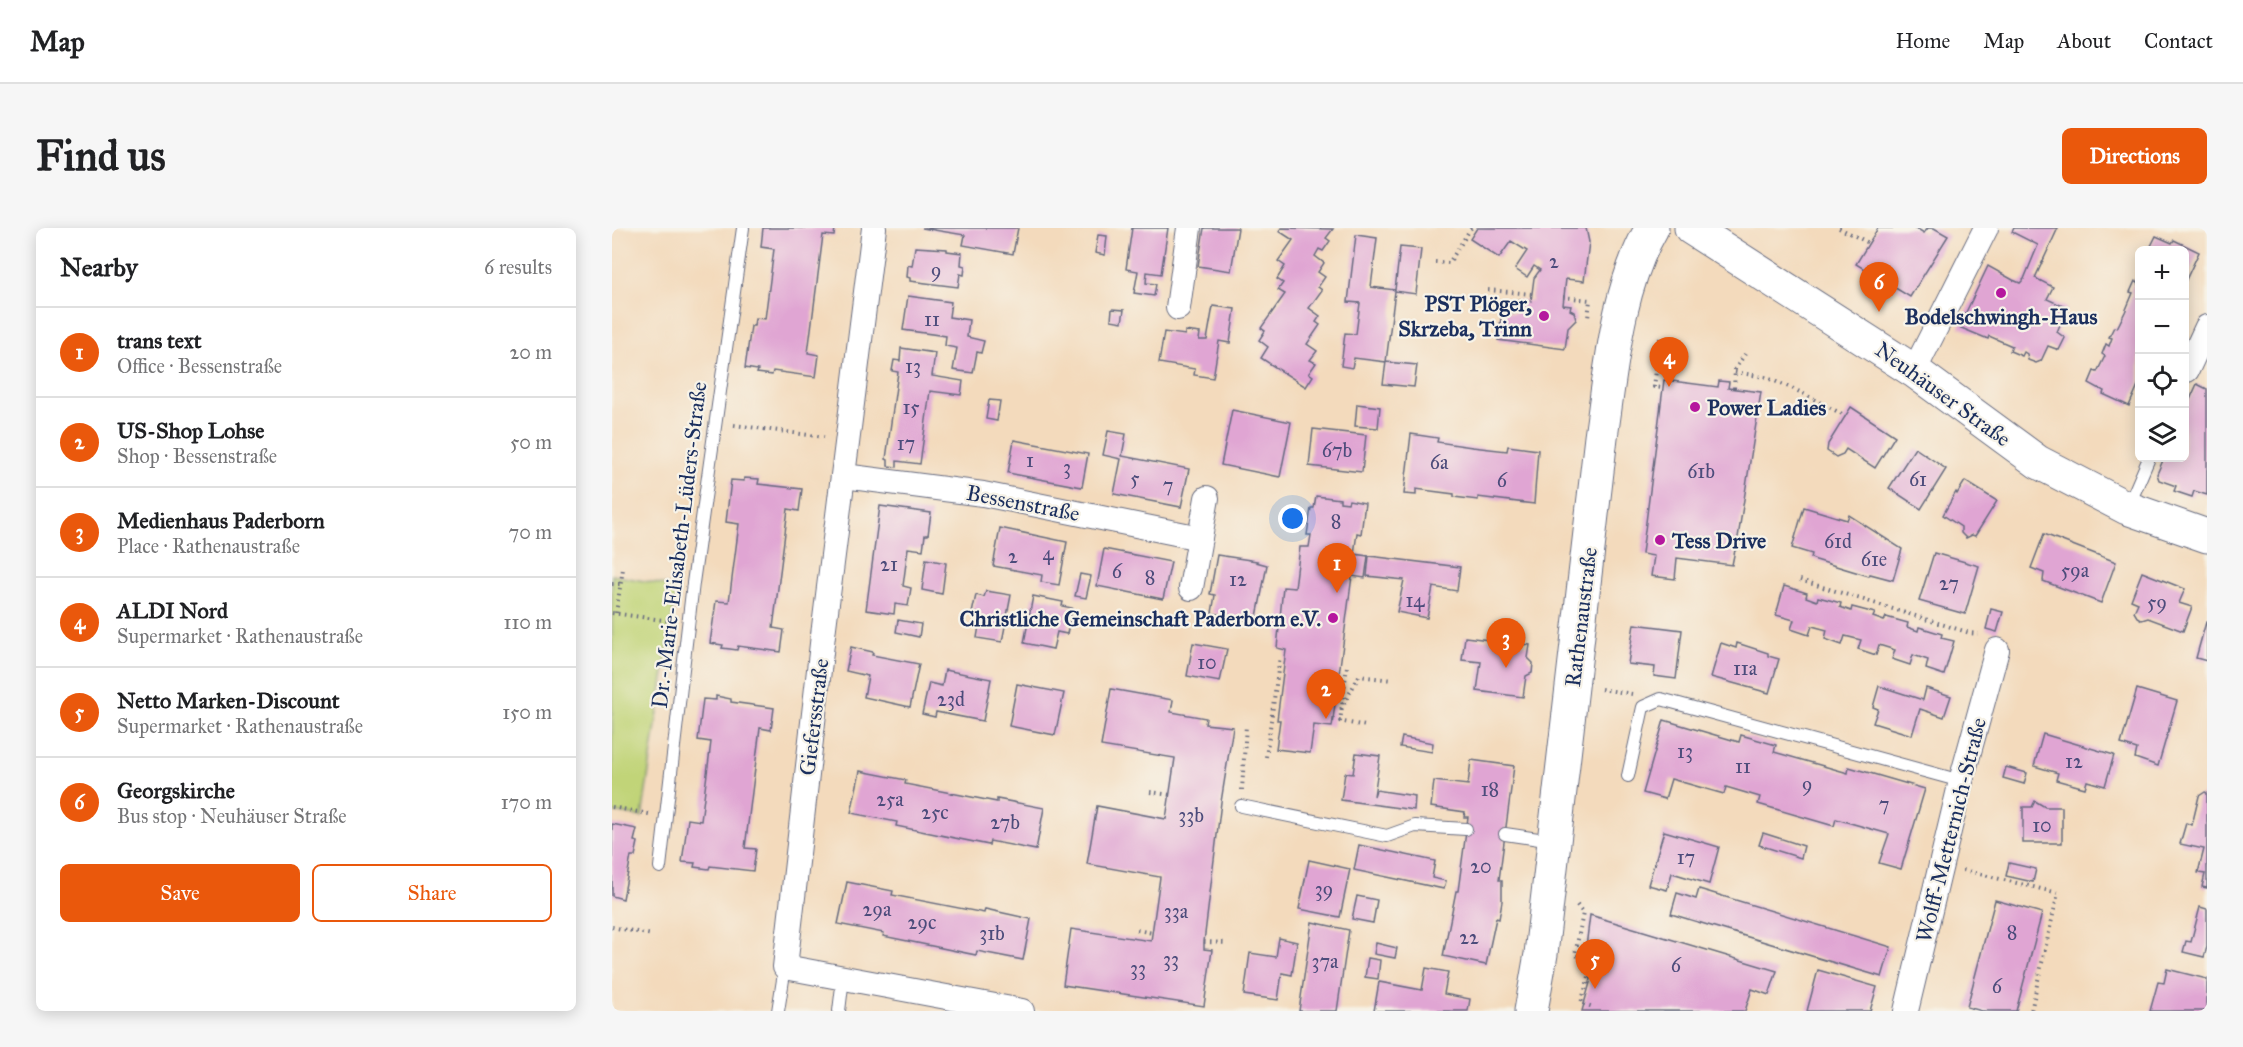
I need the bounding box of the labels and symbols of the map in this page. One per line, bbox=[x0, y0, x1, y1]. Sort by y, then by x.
house number: 2 bbox=[1549, 249, 1559, 273]
house number: 9 bbox=[931, 258, 941, 282]
pin: 6 bbox=[1860, 262, 1898, 312]
marker: Bodelschwingh-Haus bbox=[1994, 286, 2008, 300]
place label: PST Plöger, Skrzeba, Trinn bbox=[1398, 290, 1532, 342]
place label: Bodelschwingh-Haus bbox=[1904, 303, 2098, 330]
house number: 11 bbox=[924, 307, 940, 331]
marker: PST Plöger, Skrzeba, Trinn bbox=[1537, 309, 1551, 323]
street label: Neuhäuser Straße bbox=[1870, 336, 2016, 452]
pin: 4 bbox=[1650, 338, 1688, 387]
house number: 13 bbox=[905, 354, 921, 378]
street label: Dr.-Marie-Elisabeth-Lüders-Straße bbox=[646, 380, 712, 710]
place label: Power Ladies bbox=[1707, 394, 1826, 421]
house number: 15 bbox=[902, 395, 920, 419]
marker: Power Ladies bbox=[1688, 400, 1702, 414]
house number: 17 bbox=[897, 431, 915, 455]
house number: 67b bbox=[1322, 438, 1353, 462]
house number: 1 bbox=[1026, 448, 1034, 472]
house number: 6a bbox=[1430, 450, 1449, 474]
house number: 3 bbox=[1063, 455, 1071, 479]
house number: 61b bbox=[1687, 459, 1715, 483]
house number: 5 bbox=[1130, 466, 1140, 490]
house number: 61 bbox=[1909, 467, 1927, 491]
house number: 6 bbox=[1497, 468, 1508, 492]
house number: 7 bbox=[1163, 473, 1173, 497]
street label: Bessenstraße bbox=[964, 479, 1082, 527]
your location bbox=[1278, 504, 1307, 533]
house number: 8 bbox=[1331, 509, 1341, 533]
place label: Tess Drive bbox=[1671, 527, 1766, 554]
house number: 61d bbox=[1824, 529, 1852, 553]
marker: Tess Drive bbox=[1653, 533, 1667, 547]
house number: 4 bbox=[1042, 541, 1054, 565]
house number: 2 bbox=[1008, 544, 1018, 568]
pin: 1 bbox=[1318, 544, 1356, 593]
street label: Rathenaustraße bbox=[1559, 546, 1603, 688]
house number: 61e bbox=[1861, 547, 1887, 571]
house number: 21 bbox=[880, 552, 898, 576]
house number: 59a bbox=[2061, 558, 2090, 582]
house number: 6 bbox=[1112, 559, 1123, 583]
house number: 8 bbox=[1145, 565, 1155, 589]
house number: 12 bbox=[1229, 567, 1247, 591]
house number: 27 bbox=[1939, 571, 1959, 595]
house number: 14 bbox=[1405, 588, 1425, 612]
house number: 59 bbox=[2147, 590, 2167, 614]
place label: Christliche Gemeinschaft Paderborn e.V. bbox=[959, 605, 1321, 632]
marker: Christliche Gemeinschaft Paderborn e.V. bbox=[1326, 611, 1340, 625]
pin: 3 bbox=[1486, 618, 1526, 668]
house number: 10 bbox=[1197, 650, 1217, 674]
house number: 11a bbox=[1733, 656, 1758, 680]
street label: Giefersstraße bbox=[793, 657, 835, 777]
pin: 2 bbox=[1306, 670, 1346, 719]
house number: 23d bbox=[937, 687, 965, 711]
street label: Wolff-Metternich-Straße bbox=[1910, 715, 1992, 945]
house number: 13 bbox=[1677, 739, 1693, 763]
house number: 12 bbox=[2065, 749, 2083, 773]
house number: 11 bbox=[1735, 754, 1751, 778]
house number: 9 bbox=[1802, 772, 1812, 796]
house number: 18 bbox=[1481, 777, 1499, 801]
house number: 25a bbox=[876, 787, 904, 811]
house number: 7 bbox=[1879, 792, 1889, 816]
house number: 25c bbox=[921, 800, 949, 824]
house number: 33b bbox=[1178, 803, 1204, 827]
house number: 27b bbox=[990, 810, 1020, 834]
house number: 10 bbox=[2032, 813, 2052, 837]
house number: 17 bbox=[1677, 845, 1695, 869]
house number: 20 bbox=[1470, 854, 1492, 878]
house number: 39 bbox=[1315, 877, 1333, 901]
house number: 29a bbox=[862, 897, 892, 921]
house number: 33a bbox=[1164, 899, 1189, 923]
house number: 29c bbox=[907, 910, 937, 934]
house number: 8 bbox=[2007, 920, 2017, 944]
house number: 31b bbox=[979, 921, 1005, 945]
house number: 22 bbox=[1459, 925, 1479, 949]
pin: 5 bbox=[1576, 940, 1614, 989]
house number: 33 bbox=[1163, 947, 1179, 971]
house number: 37a bbox=[1311, 949, 1339, 973]
house number: 6 bbox=[1671, 953, 1682, 977]
house number: 33 bbox=[1130, 956, 1146, 980]
house number: 6 bbox=[1992, 974, 2003, 998]

